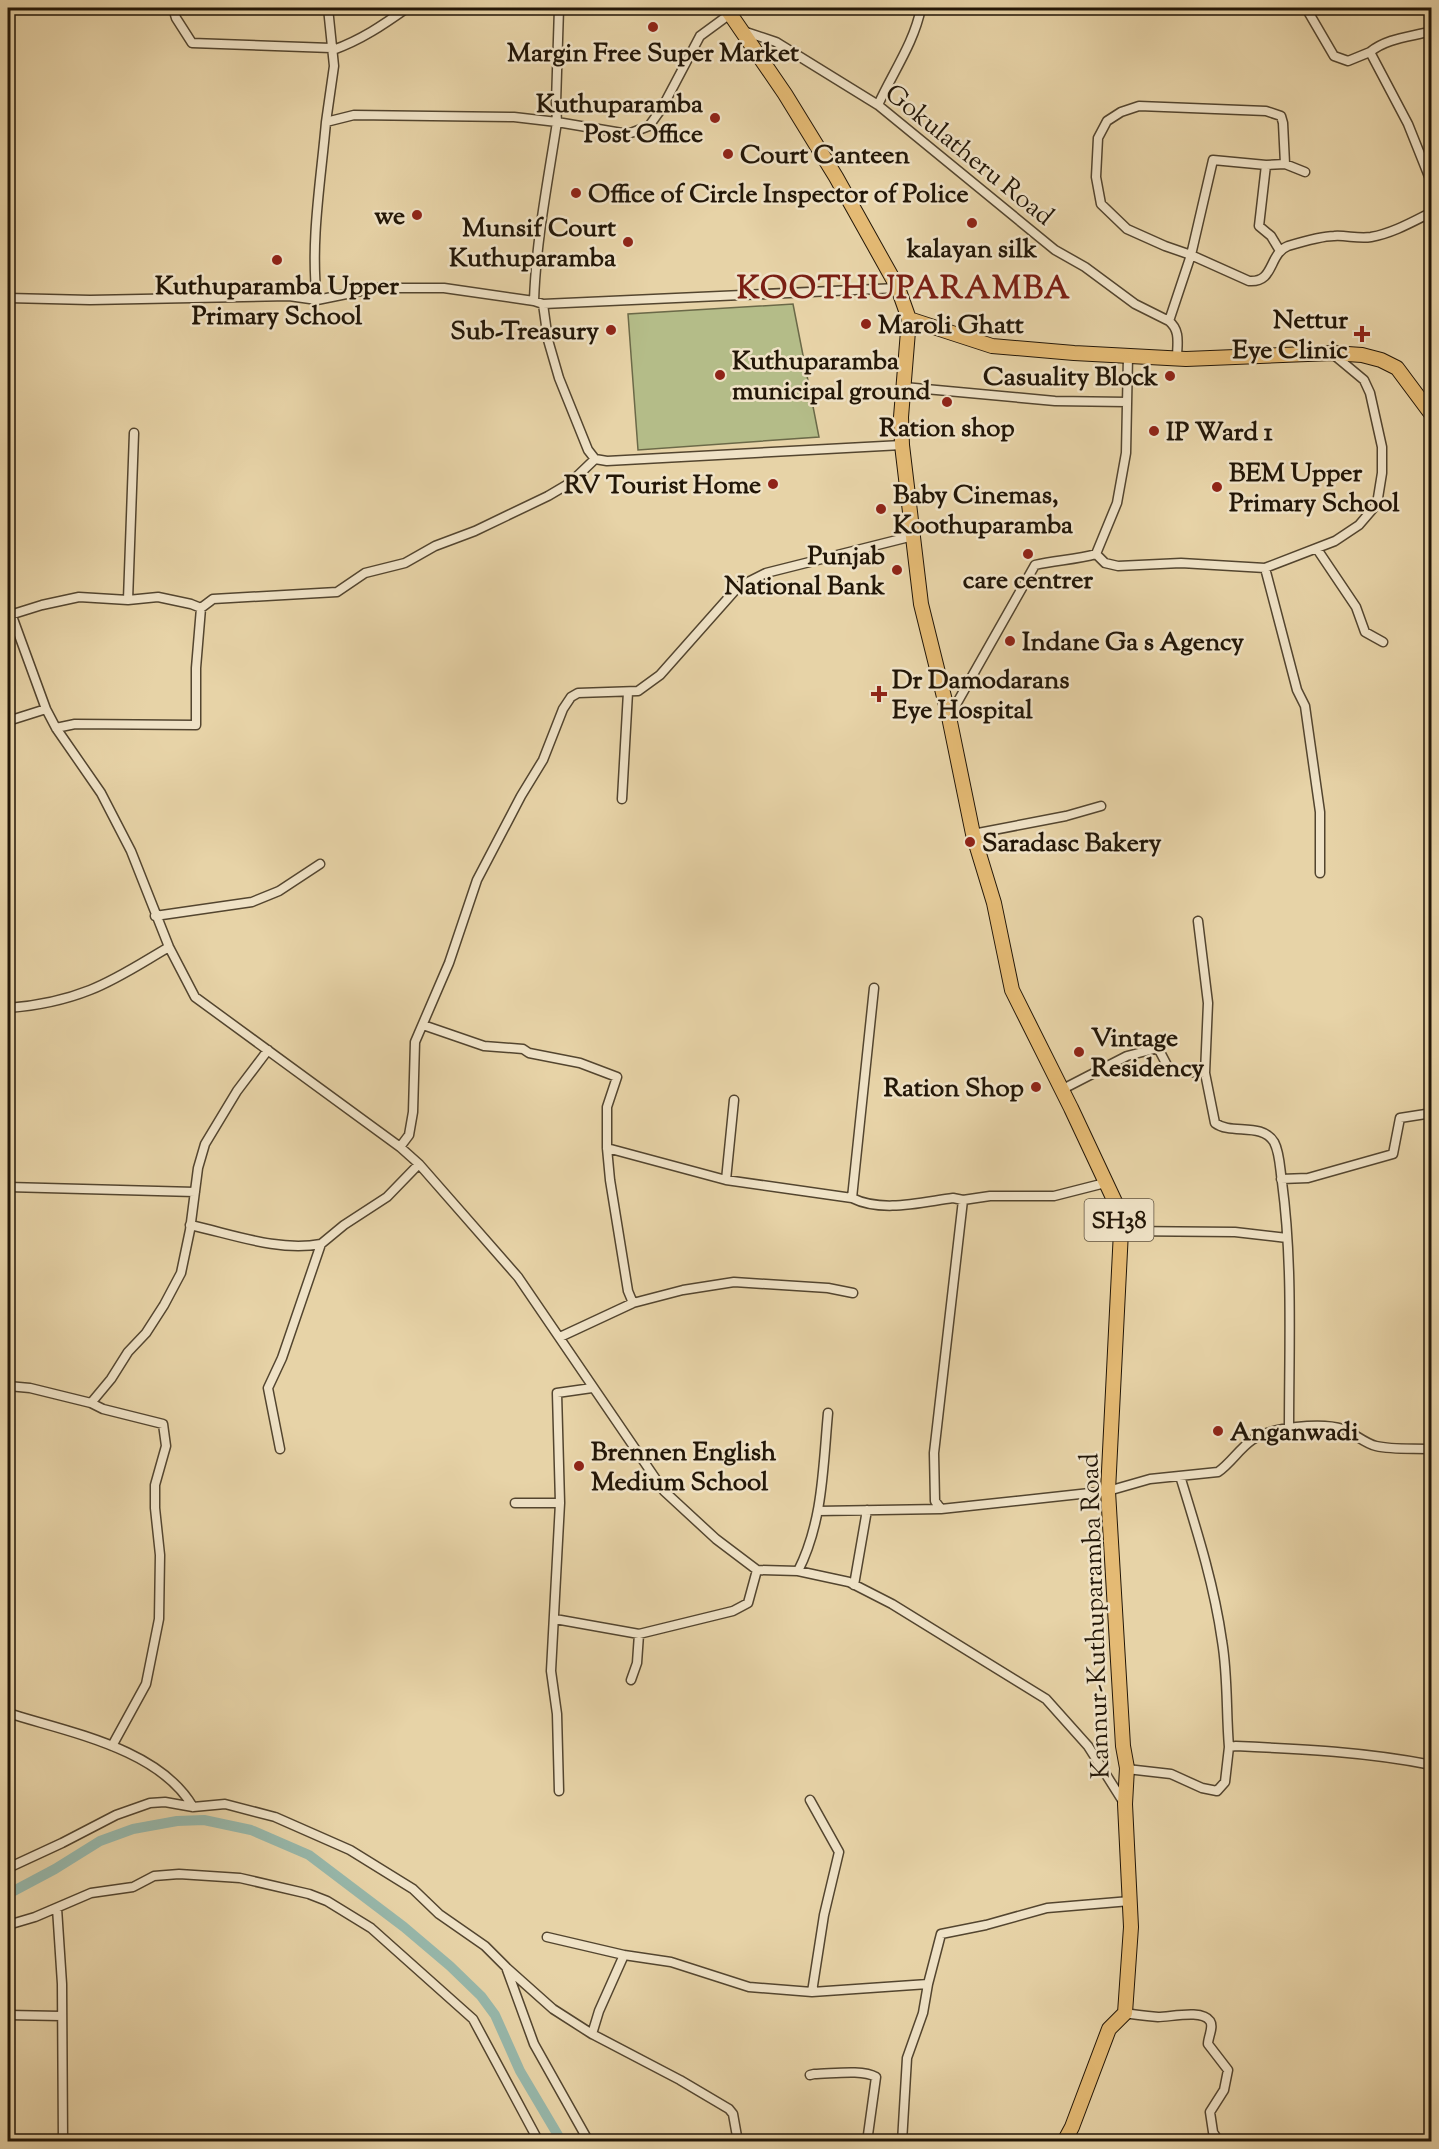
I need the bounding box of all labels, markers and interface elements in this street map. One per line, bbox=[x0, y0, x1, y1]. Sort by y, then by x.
marker: Margin Free Super Market bbox=[646, 20, 660, 34]
place label: Margin Free Super Market bbox=[507, 36, 799, 73]
street label: Gokulatheru Road bbox=[876, 76, 1061, 236]
place label: Kuthuparamba Post Office bbox=[536, 87, 703, 154]
marker: Kuthuparamba Post Office bbox=[708, 111, 722, 125]
place label: Court Canteen bbox=[740, 138, 910, 175]
marker: Court Canteen bbox=[721, 147, 735, 161]
place label: Office of Circle Inspector of Police bbox=[588, 177, 969, 214]
marker: Office of Circle Inspector of Police bbox=[569, 186, 583, 200]
place label: we bbox=[374, 199, 405, 236]
marker: we bbox=[410, 208, 424, 222]
place label: Munsif Court Kuthuparamba bbox=[449, 211, 616, 278]
marker: kalayan silk bbox=[965, 216, 979, 230]
place label: kalayan silk bbox=[906, 232, 1038, 269]
marker: Munsif Court Kuthuparamba bbox=[621, 235, 635, 249]
marker: Kuthuparamba Upper Primary School bbox=[270, 253, 284, 267]
district label: KOOTHUPARAMBA bbox=[737, 267, 1071, 313]
place label: Kuthuparamba Upper Primary School bbox=[155, 269, 399, 336]
place label: Nettur Eye Clinic bbox=[1232, 303, 1348, 370]
place label: Maroli Ghatt bbox=[878, 308, 1024, 345]
place label: Sub-Treasury bbox=[450, 314, 599, 351]
marker: Maroli Ghatt bbox=[859, 317, 873, 331]
marker: Sub-Treasury bbox=[604, 323, 618, 337]
marker: Nettur Eye Clinic bbox=[1353, 325, 1371, 343]
place label: Kuthuparamba municipal ground bbox=[732, 344, 931, 411]
place label: Casuality Block bbox=[983, 360, 1159, 397]
marker: Kuthuparamba municipal ground bbox=[713, 368, 727, 382]
marker: Casuality Block bbox=[1163, 369, 1177, 383]
marker: Ration shop bbox=[940, 395, 954, 409]
place label: Ration shop bbox=[879, 411, 1015, 448]
place label: IP Ward 1 bbox=[1166, 415, 1273, 452]
marker: IP Ward 1 bbox=[1147, 424, 1161, 438]
place label: BEM Upper Primary School bbox=[1229, 456, 1400, 523]
place label: RV Tourist Home bbox=[564, 468, 761, 505]
marker: RV Tourist Home bbox=[766, 477, 780, 491]
place label: Baby Cinemas, Koothuparamba bbox=[893, 478, 1073, 545]
marker: BEM Upper Primary School bbox=[1210, 480, 1224, 494]
marker: Baby Cinemas, Koothuparamba bbox=[874, 502, 888, 516]
place label: Punjab National Bank bbox=[724, 539, 886, 606]
marker: care centrer bbox=[1021, 547, 1035, 561]
marker: Punjab National Bank bbox=[890, 563, 904, 577]
place label: care centrer bbox=[963, 563, 1093, 600]
place label: Indane Ga s Agency bbox=[1022, 625, 1244, 662]
marker: Indane Ga s Agency bbox=[1003, 634, 1017, 648]
place label: Dr Damodarans Eye Hospital bbox=[892, 663, 1070, 730]
marker: Dr Damodarans Eye Hospital bbox=[870, 685, 888, 703]
place label: Saradasc Bakery bbox=[982, 826, 1162, 863]
marker: Saradasc Bakery bbox=[963, 835, 977, 849]
place label: Vintage Residency bbox=[1091, 1021, 1204, 1088]
marker: Vintage Residency bbox=[1072, 1045, 1086, 1059]
place label: Ration Shop bbox=[883, 1071, 1024, 1108]
marker: Ration Shop bbox=[1029, 1080, 1043, 1094]
road number: SH38 bbox=[1084, 1199, 1154, 1241]
place label: Anganwadi bbox=[1230, 1415, 1359, 1452]
marker: Anganwadi bbox=[1211, 1424, 1225, 1438]
place label: Brennen English Medium School bbox=[591, 1435, 777, 1502]
street label: Kannur-Kuthuparamba Road bbox=[1072, 1452, 1121, 1779]
marker: Brennen English Medium School bbox=[572, 1459, 586, 1473]

